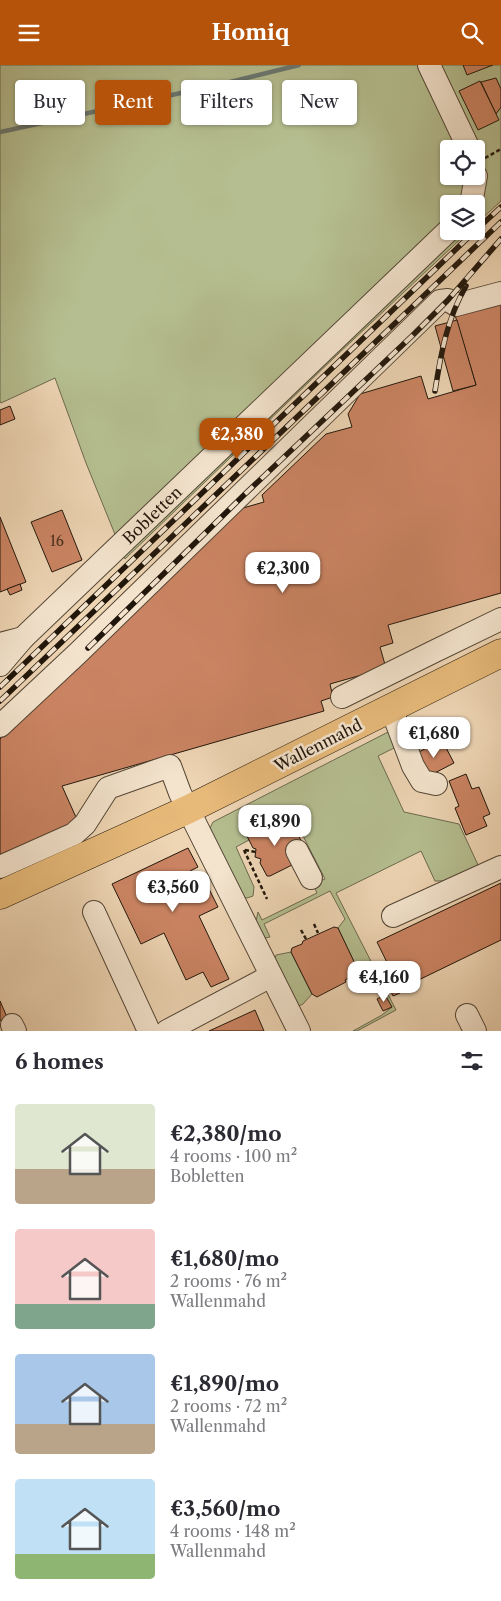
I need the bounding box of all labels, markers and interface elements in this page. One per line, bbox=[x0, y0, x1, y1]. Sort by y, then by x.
icon: menu bbox=[15, 19, 43, 47]
text: Homiq bbox=[212, 19, 289, 46]
icon: search bbox=[458, 19, 486, 47]
chip: Buy bbox=[15, 80, 85, 125]
chip: Rent bbox=[95, 80, 171, 125]
chip: Filters bbox=[181, 80, 272, 125]
chip: New bbox=[282, 80, 357, 125]
map controls bbox=[440, 140, 485, 240]
button: locate bbox=[440, 140, 485, 185]
button: layers bbox=[440, 195, 485, 240]
pin: €2,380 bbox=[196, 417, 278, 460]
text: €2,380 bbox=[210, 424, 264, 444]
street label: Bobletten bbox=[118, 482, 186, 548]
house number: 16 bbox=[50, 532, 64, 550]
pin: €2,300 bbox=[242, 551, 324, 594]
text: €2,300 bbox=[256, 558, 310, 578]
street label: Wallenmahd bbox=[270, 714, 366, 776]
pin: €1,680 bbox=[393, 717, 475, 759]
text: €1,680 bbox=[408, 723, 460, 743]
pin: €1,890 bbox=[234, 805, 316, 847]
text: €1,890 bbox=[249, 811, 301, 831]
pin: €3,560 bbox=[132, 871, 214, 913]
text: €3,560 bbox=[147, 877, 199, 897]
pin: €4,160 bbox=[343, 961, 425, 1003]
text: €4,160 bbox=[359, 967, 410, 987]
icon: filters bbox=[458, 1047, 486, 1075]
text: 6 homes bbox=[15, 1049, 104, 1074]
text: €2,380/mo bbox=[170, 1121, 281, 1146]
icon: home bbox=[55, 1124, 115, 1184]
text: 4 rooms · 100 m² bbox=[170, 1146, 297, 1166]
text: Bobletten bbox=[170, 1166, 245, 1186]
text: €1,680/mo bbox=[170, 1246, 279, 1271]
icon: home bbox=[55, 1249, 115, 1309]
text: 2 rooms · 76 m² bbox=[170, 1271, 287, 1291]
text: Wallenmahd bbox=[170, 1291, 266, 1311]
text: €1,890/mo bbox=[170, 1371, 279, 1396]
icon: home bbox=[55, 1374, 115, 1434]
text: 2 rooms · 72 m² bbox=[170, 1396, 287, 1416]
text: Wallenmahd bbox=[170, 1416, 266, 1436]
text: €3,560/mo bbox=[170, 1496, 280, 1521]
icon: home bbox=[55, 1499, 115, 1559]
text: 4 rooms · 148 m² bbox=[170, 1521, 296, 1541]
text: Wallenmahd bbox=[170, 1541, 266, 1561]

